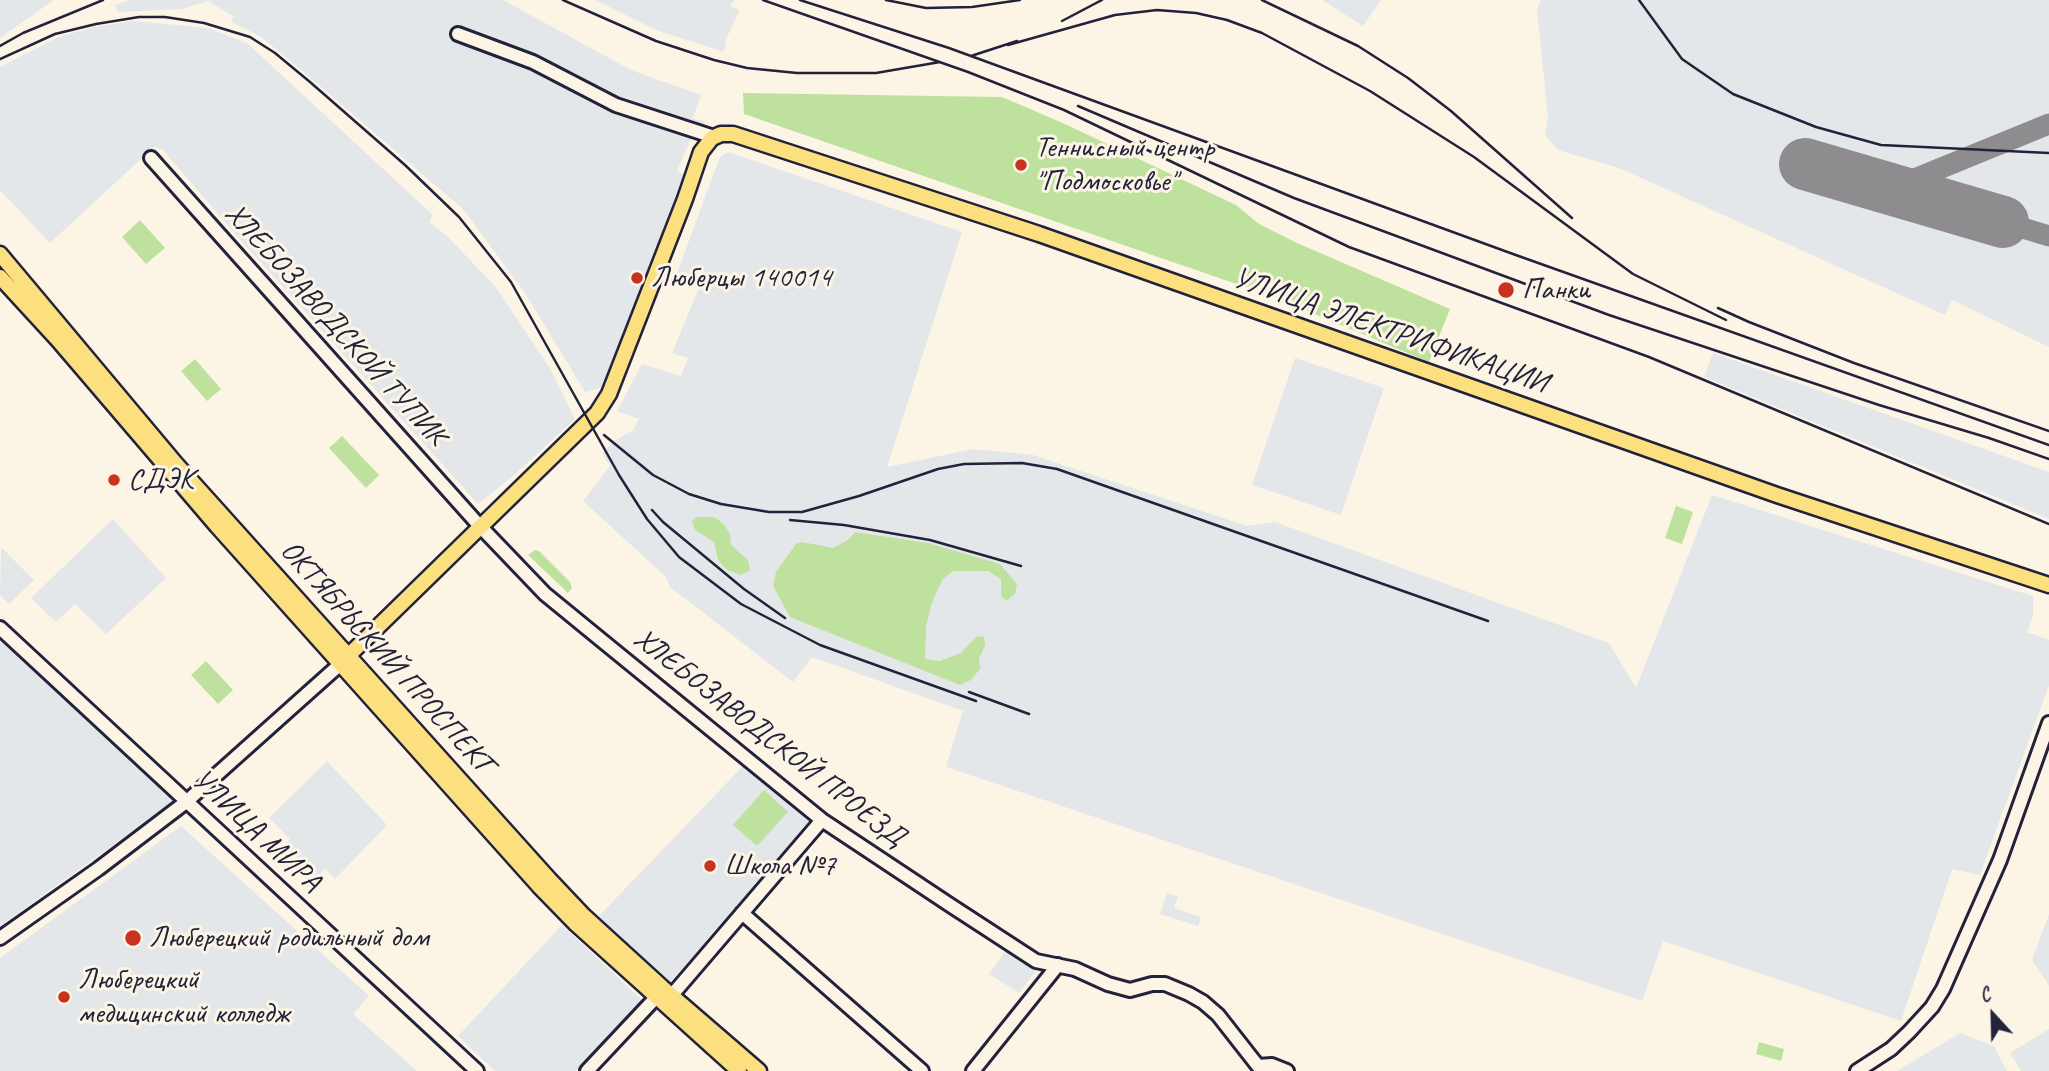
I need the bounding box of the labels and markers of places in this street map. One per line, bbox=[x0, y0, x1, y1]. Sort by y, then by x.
place label: Теннисный центр "Подмосковье" bbox=[1035, 130, 1214, 200]
marker: Теннисный центр "Подмосковье" bbox=[1013, 157, 1029, 173]
place label: Люберцы 140014 bbox=[651, 260, 831, 296]
marker: Люберцы 140014 bbox=[629, 270, 645, 286]
place label: Панки bbox=[1522, 272, 1590, 308]
marker: Панки bbox=[1496, 280, 1516, 300]
place label: СДЭК bbox=[128, 462, 194, 498]
marker: СДЭК bbox=[106, 472, 122, 488]
place label: Школа №7 bbox=[724, 848, 836, 884]
marker: Школа №7 bbox=[702, 858, 718, 874]
place label: Люберецкий родильный дом bbox=[149, 920, 428, 956]
marker: Люберецкий родильный дом bbox=[123, 928, 143, 948]
place label: Люберецкий медицинский колледж bbox=[78, 962, 289, 1032]
marker: Люберецкий медицинский колледж bbox=[56, 989, 72, 1005]

